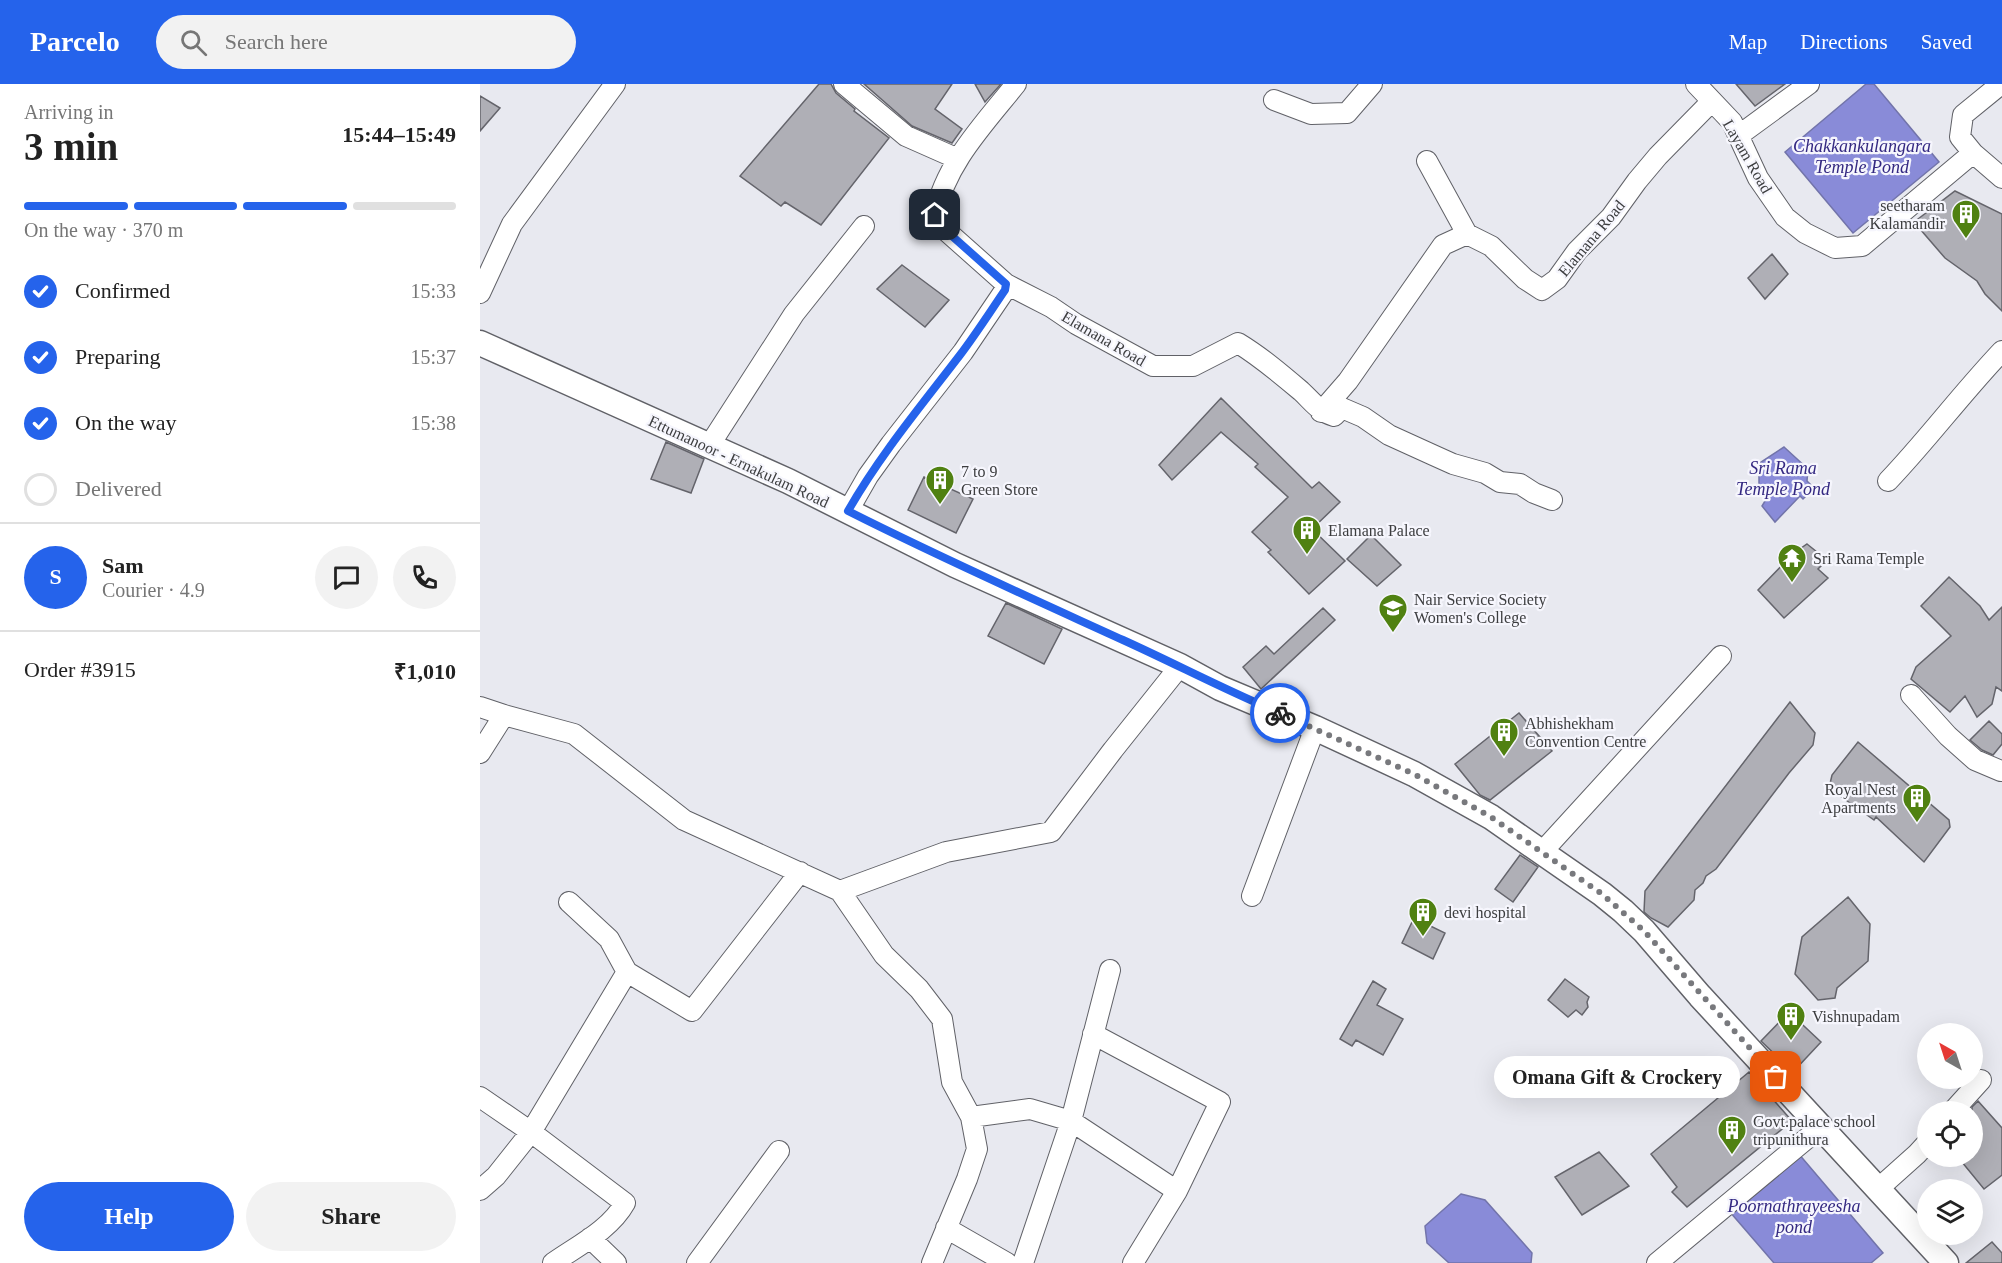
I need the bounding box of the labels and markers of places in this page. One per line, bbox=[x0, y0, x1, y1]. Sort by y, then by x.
pin bbox=[909, 189, 960, 240]
place label: seetharam Kalamandir bbox=[1869, 197, 1946, 232]
building icon: seetharam Kalamandir bbox=[1950, 198, 1982, 240]
place label: 7 to 9 Green Store bbox=[961, 463, 1038, 498]
building icon: 7 to 9 Green Store bbox=[924, 464, 956, 506]
building icon: Elamana Palace bbox=[1291, 514, 1323, 556]
place label: Elamana Palace bbox=[1328, 522, 1430, 539]
temple icon: Sri Rama Temple bbox=[1776, 542, 1808, 584]
place label: Sri Rama Temple bbox=[1813, 550, 1924, 568]
place label: Nair Service Society Women's College bbox=[1414, 591, 1546, 627]
school or university icon: Nair Service Society Women's College bbox=[1377, 592, 1409, 634]
place label: Abhishekham Convention Centre bbox=[1525, 715, 1646, 750]
building icon: Abhishekham Convention Centre bbox=[1488, 716, 1520, 758]
place label: Royal Nest Apartments bbox=[1821, 781, 1897, 817]
building icon: Royal Nest Apartments bbox=[1901, 782, 1933, 824]
building icon: devi hospital bbox=[1407, 896, 1439, 938]
place label: devi hospital bbox=[1444, 904, 1527, 922]
building icon: Vishnupadam bbox=[1775, 1000, 1807, 1042]
place label: Vishnupadam bbox=[1812, 1008, 1900, 1026]
pin bbox=[1750, 1051, 1801, 1102]
callout: Omana Gift & Crockery bbox=[1494, 1056, 1740, 1098]
place label: Govt.palace school tripunithura bbox=[1753, 1113, 1876, 1149]
building icon: Govt.palace school tripunithura bbox=[1716, 1114, 1748, 1156]

